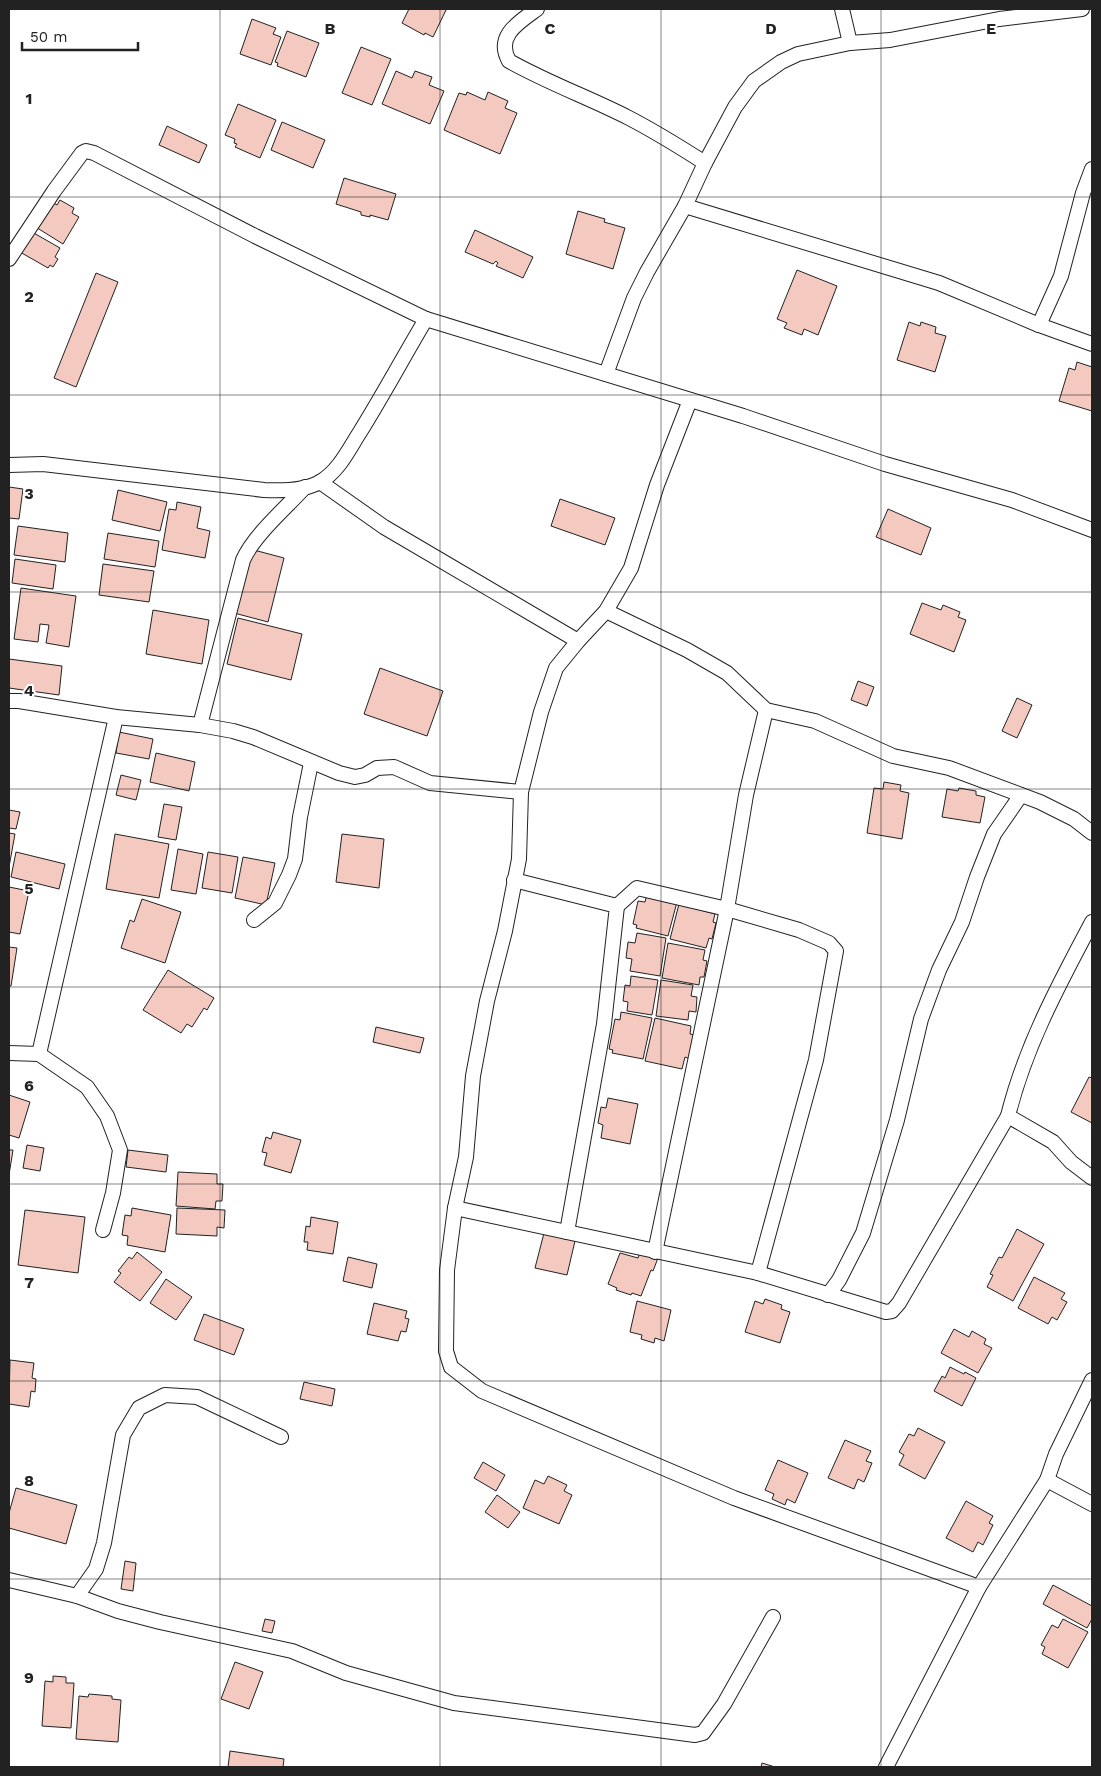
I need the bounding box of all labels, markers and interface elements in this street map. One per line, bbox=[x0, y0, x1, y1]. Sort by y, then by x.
text: B bbox=[325, 19, 336, 38]
text: C bbox=[545, 19, 556, 38]
text: D bbox=[765, 19, 777, 38]
text: E bbox=[986, 19, 996, 38]
scale bar bbox=[22, 20, 139, 52]
text: 50 m bbox=[30, 28, 67, 46]
text: 1 bbox=[26, 89, 32, 108]
text: 2 bbox=[24, 287, 34, 306]
text: 3 bbox=[24, 484, 34, 503]
text: 4 bbox=[24, 681, 34, 700]
text: 5 bbox=[24, 879, 34, 898]
text: 6 bbox=[24, 1076, 34, 1095]
text: 7 bbox=[24, 1273, 34, 1292]
text: 8 bbox=[24, 1471, 34, 1490]
text: 9 bbox=[24, 1668, 34, 1687]

